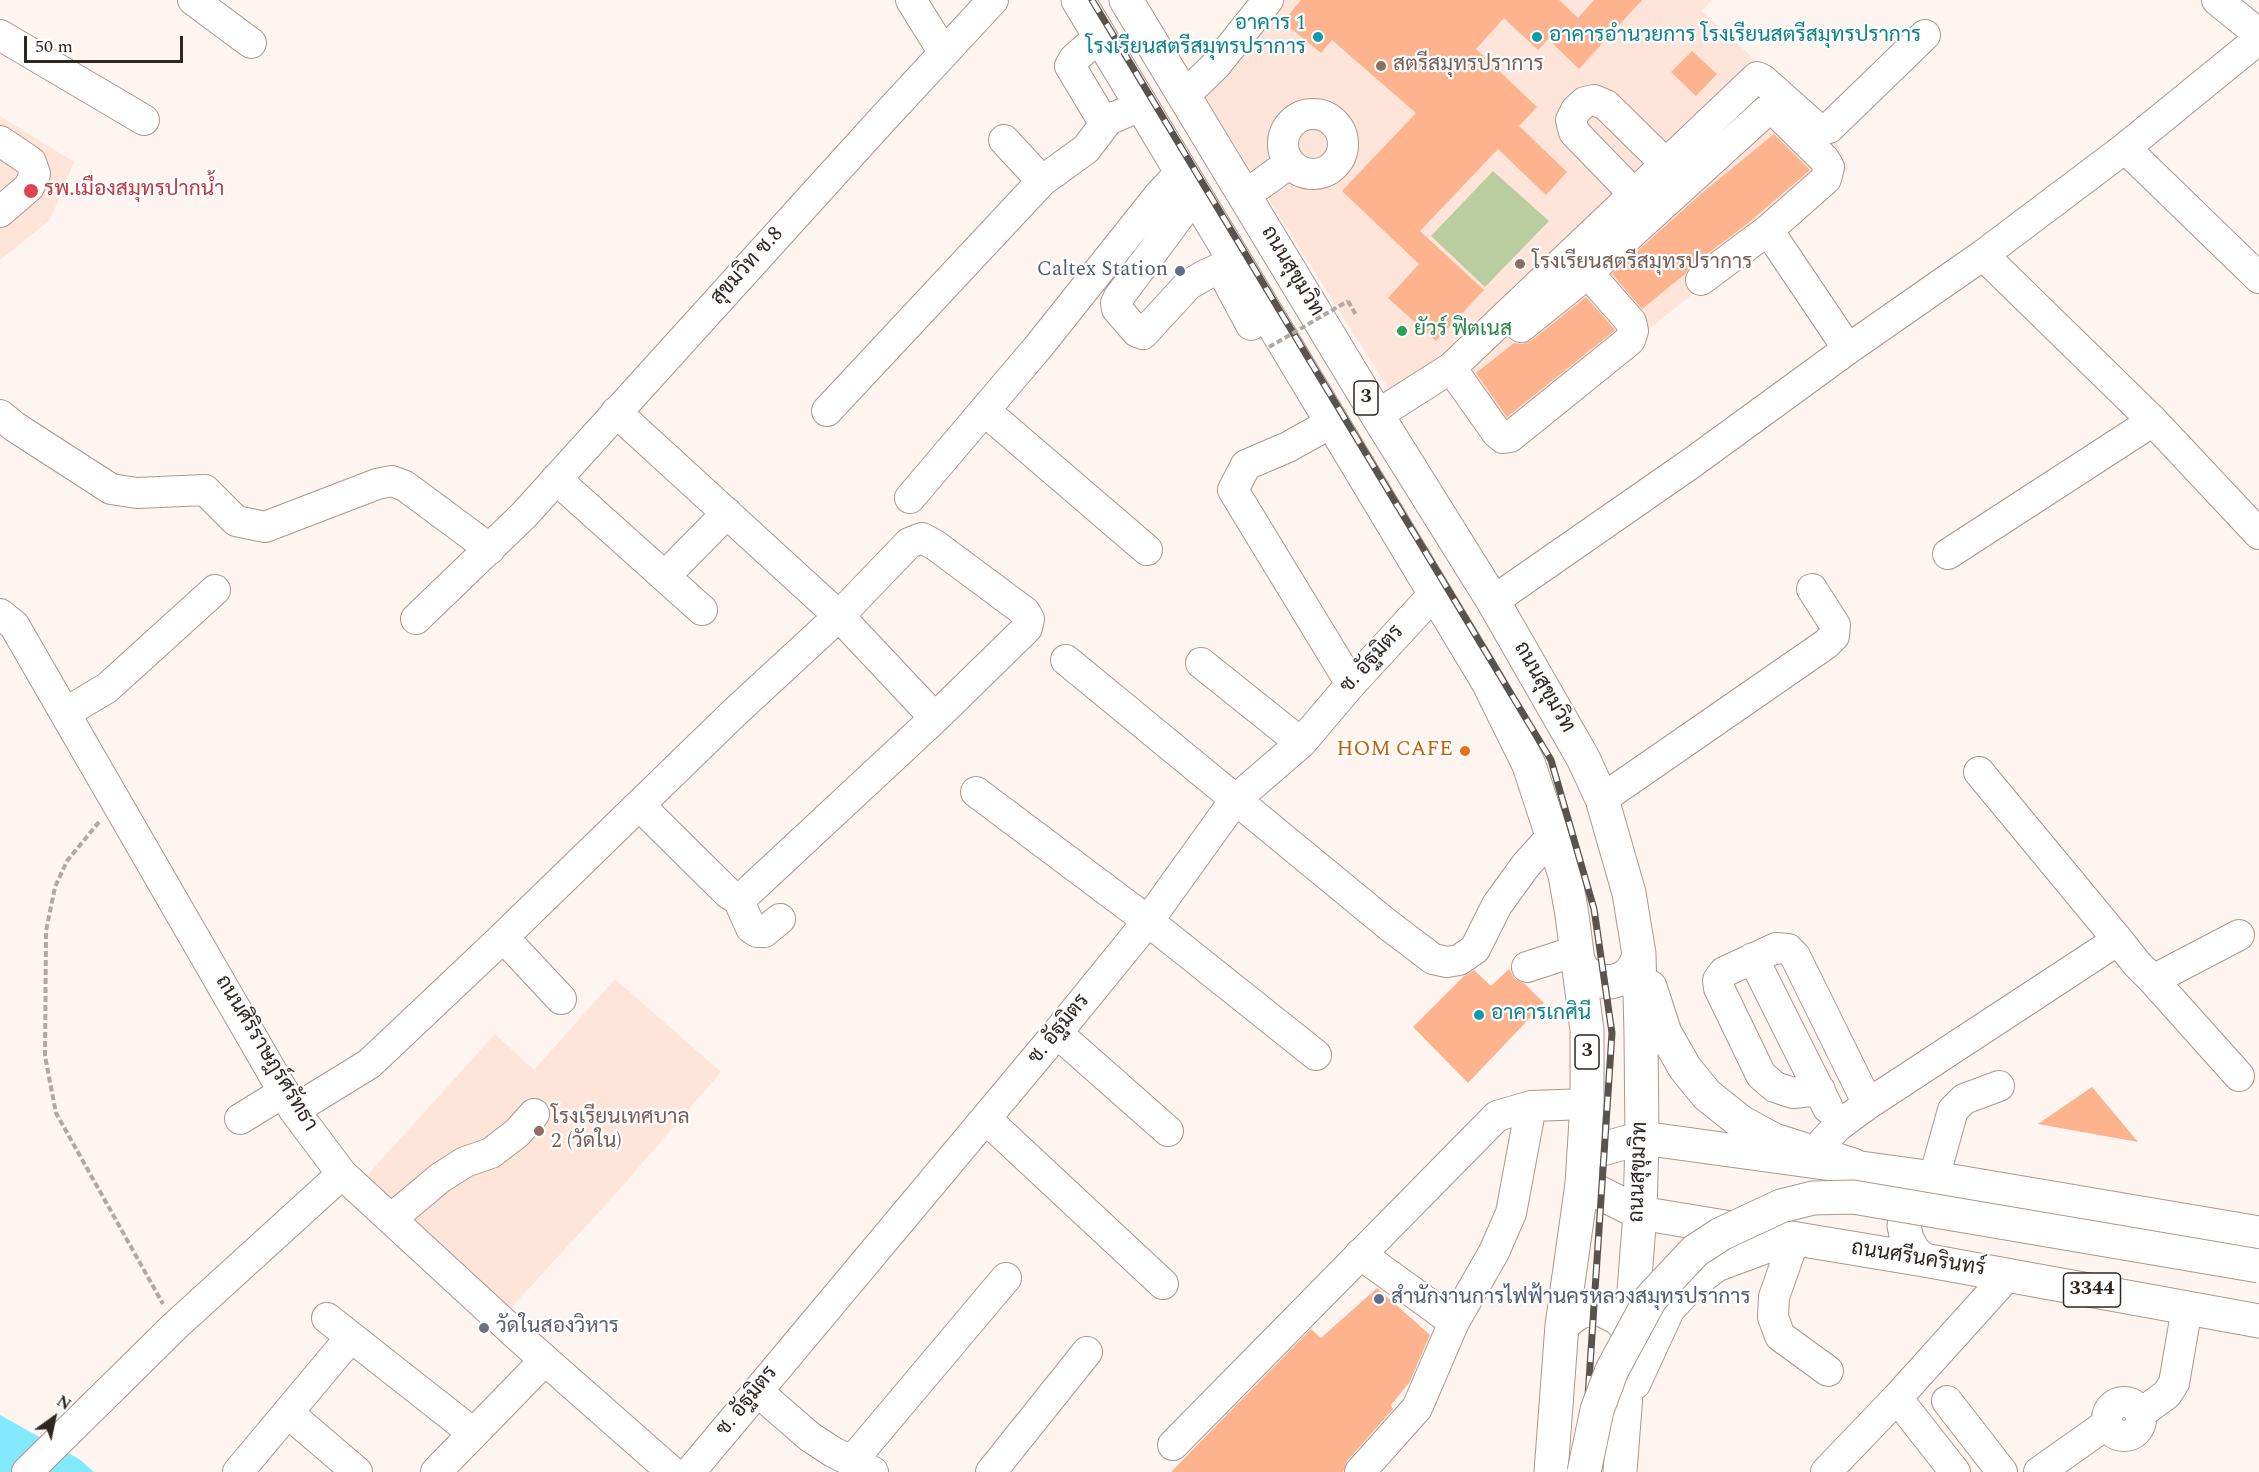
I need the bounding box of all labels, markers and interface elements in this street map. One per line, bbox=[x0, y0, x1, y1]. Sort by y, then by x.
place label: อาคาร 1 โรงเรียนสตรีสมุทรปราการ bbox=[1086, 12, 1306, 62]
scale bar bbox=[27, 24, 186, 62]
place label: อาคารอำนวยการ โรงเรียนสตรีสมุทรปราการ bbox=[1549, 24, 1921, 50]
marker: อาคาร 1 โรงเรียนสตรีสมุทรปราการ bbox=[1311, 30, 1325, 44]
marker: อาคารอำนวยการ โรงเรียนสตรีสมุทรปราการ bbox=[1530, 30, 1544, 44]
text: 50 m bbox=[35, 33, 73, 60]
place label: สตรีสมุทรปราการ bbox=[1393, 53, 1544, 79]
marker: สตรีสมุทรปราการ bbox=[1374, 59, 1388, 73]
place label: รพ.เมืองสมุทรปากน้ำ bbox=[44, 178, 224, 204]
marker: รพ.เมืองสมุทรปากน้ำ bbox=[22, 182, 40, 200]
street label: ถนนสุขุมวิท bbox=[1254, 222, 1328, 322]
street label: สุขมวิท ซ.8 bbox=[707, 223, 789, 311]
place label: โรงเรียนสตรีสมุทรปราการ bbox=[1532, 251, 1752, 277]
marker: โรงเรียนสตรีสมุทรปราการ bbox=[1513, 257, 1527, 271]
place label: Caltex Station bbox=[1037, 258, 1168, 284]
marker: Caltex Station bbox=[1173, 264, 1187, 278]
place label: ยัวร์ ฟิตเนส bbox=[1414, 318, 1512, 344]
marker: ยัวร์ ฟิตเนส bbox=[1395, 324, 1409, 338]
road number: 3 bbox=[1354, 381, 1378, 415]
street label: ซ. อัฐมิตร bbox=[1336, 621, 1410, 699]
street label: ถนนสุขุมวิท bbox=[1507, 638, 1579, 738]
place label: HOM CAFE bbox=[1337, 738, 1453, 764]
marker: HOM CAFE bbox=[1458, 744, 1472, 758]
street label: ถนนศิริราษฎร์ศรัทธา bbox=[208, 971, 322, 1137]
street label: ซ. อัฐมิตร bbox=[1024, 990, 1096, 1070]
place label: อาคารเกศินี bbox=[1491, 1002, 1591, 1028]
marker: อาคารเกศินี bbox=[1472, 1008, 1486, 1022]
road number: 3 bbox=[1575, 1035, 1599, 1069]
place label: โรงเรียนเทศบาล 2 (วัดใน) bbox=[551, 1106, 690, 1156]
street label: ถนนสุขุมวิท bbox=[1626, 1121, 1654, 1223]
marker: โรงเรียนเทศบาล 2 (วัดใน) bbox=[532, 1124, 546, 1138]
street label: ถนนศรีนครินทร์ bbox=[1849, 1237, 1987, 1283]
road number: 3344 bbox=[2064, 1273, 2120, 1307]
place label: สำนักงานการไฟฟ้านครหลวงสมุทรปราการ bbox=[1391, 1286, 1751, 1312]
marker: สำนักงานการไฟฟ้านครหลวงสมุทรปราการ bbox=[1372, 1292, 1386, 1306]
place label: วัดในสองวิหาร bbox=[496, 1315, 619, 1341]
marker: วัดในสองวิหาร bbox=[477, 1321, 491, 1335]
street label: ซ. อัฐมิตร bbox=[712, 1362, 784, 1442]
north arrow bbox=[24, 1388, 84, 1448]
text: N bbox=[52, 1389, 76, 1417]

